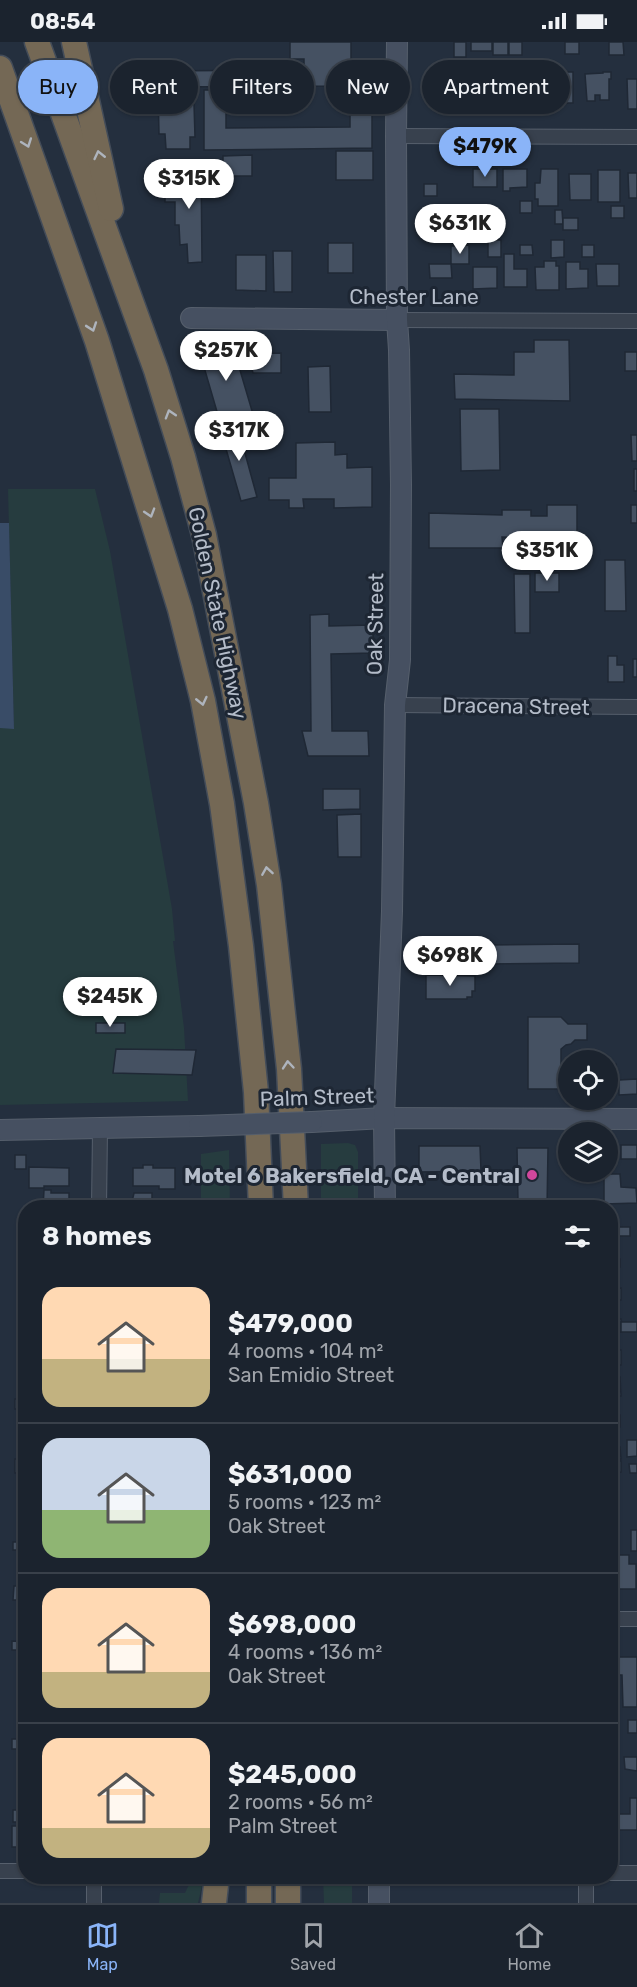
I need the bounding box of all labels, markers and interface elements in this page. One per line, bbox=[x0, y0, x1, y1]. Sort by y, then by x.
text: 08:54 bbox=[30, 8, 96, 35]
chip: Buy bbox=[18, 60, 98, 114]
chip: Rent bbox=[110, 60, 198, 114]
chip: Filters bbox=[210, 60, 314, 114]
chip: New bbox=[326, 60, 410, 114]
chip: Apartment bbox=[422, 60, 570, 114]
pin: $479K bbox=[443, 127, 527, 178]
text: $479K bbox=[453, 134, 517, 158]
one-way arrow bbox=[20, 137, 33, 148]
one-way arrow bbox=[93, 150, 106, 160]
pin: $315K bbox=[147, 159, 231, 210]
text: $315K bbox=[158, 166, 220, 190]
pin: $631K bbox=[418, 204, 502, 255]
text: $631K bbox=[429, 211, 491, 235]
street label: Chester Lane bbox=[349, 284, 479, 309]
one-way arrow bbox=[85, 321, 98, 332]
pin: $257K bbox=[184, 331, 268, 382]
text: $257K bbox=[194, 338, 258, 362]
one-way arrow bbox=[165, 409, 177, 420]
pin: $317K bbox=[197, 411, 281, 462]
text: $317K bbox=[209, 418, 269, 442]
street label: Golden State Highway bbox=[183, 505, 253, 722]
one-way arrow bbox=[143, 507, 155, 518]
pin: $351K bbox=[505, 531, 589, 582]
text: $351K bbox=[516, 538, 578, 562]
street label: Oak Street bbox=[362, 573, 388, 675]
street label: Dracena Street bbox=[442, 692, 590, 720]
one-way arrow bbox=[195, 695, 208, 705]
one-way arrow bbox=[261, 867, 274, 877]
pin: $698K bbox=[408, 936, 492, 987]
text: $698K bbox=[417, 943, 483, 967]
pin: $245K bbox=[68, 977, 152, 1028]
text: $245K bbox=[77, 984, 143, 1008]
map controls bbox=[558, 1050, 618, 1182]
button: locate bbox=[558, 1050, 618, 1110]
one-way arrow bbox=[282, 1061, 295, 1070]
street label: Palm Street bbox=[259, 1083, 375, 1111]
button: layers bbox=[558, 1122, 618, 1182]
place label: Motel 6 Bakersfield, CA - Central bbox=[184, 1163, 520, 1188]
marker: Motel 6 Bakersfield, CA - Central bbox=[525, 1168, 539, 1182]
icon: filters bbox=[561, 1220, 594, 1253]
text: 8 homes bbox=[42, 1221, 152, 1252]
text: $479,000 bbox=[228, 1308, 353, 1339]
icon: home bbox=[90, 1311, 162, 1383]
text: 4 rooms · 104 m² bbox=[228, 1339, 383, 1363]
text: San Emidio Street bbox=[228, 1363, 394, 1387]
text: $631,000 bbox=[228, 1459, 352, 1490]
icon: home bbox=[90, 1462, 162, 1534]
text: 5 rooms · 123 m² bbox=[228, 1490, 381, 1514]
text: Oak Street bbox=[228, 1514, 325, 1538]
text: $698,000 bbox=[228, 1609, 357, 1640]
icon: home bbox=[90, 1612, 162, 1684]
text: 4 rooms · 136 m² bbox=[228, 1640, 382, 1664]
text: Oak Street bbox=[228, 1664, 325, 1688]
text: $245,000 bbox=[228, 1759, 357, 1790]
icon: home bbox=[90, 1762, 162, 1834]
text: 2 rooms · 56 m² bbox=[228, 1790, 373, 1814]
text: Palm Street bbox=[228, 1814, 337, 1838]
tab: Map bbox=[86, 1919, 119, 1974]
tab: Saved bbox=[290, 1919, 336, 1974]
tab: Home bbox=[507, 1919, 551, 1974]

